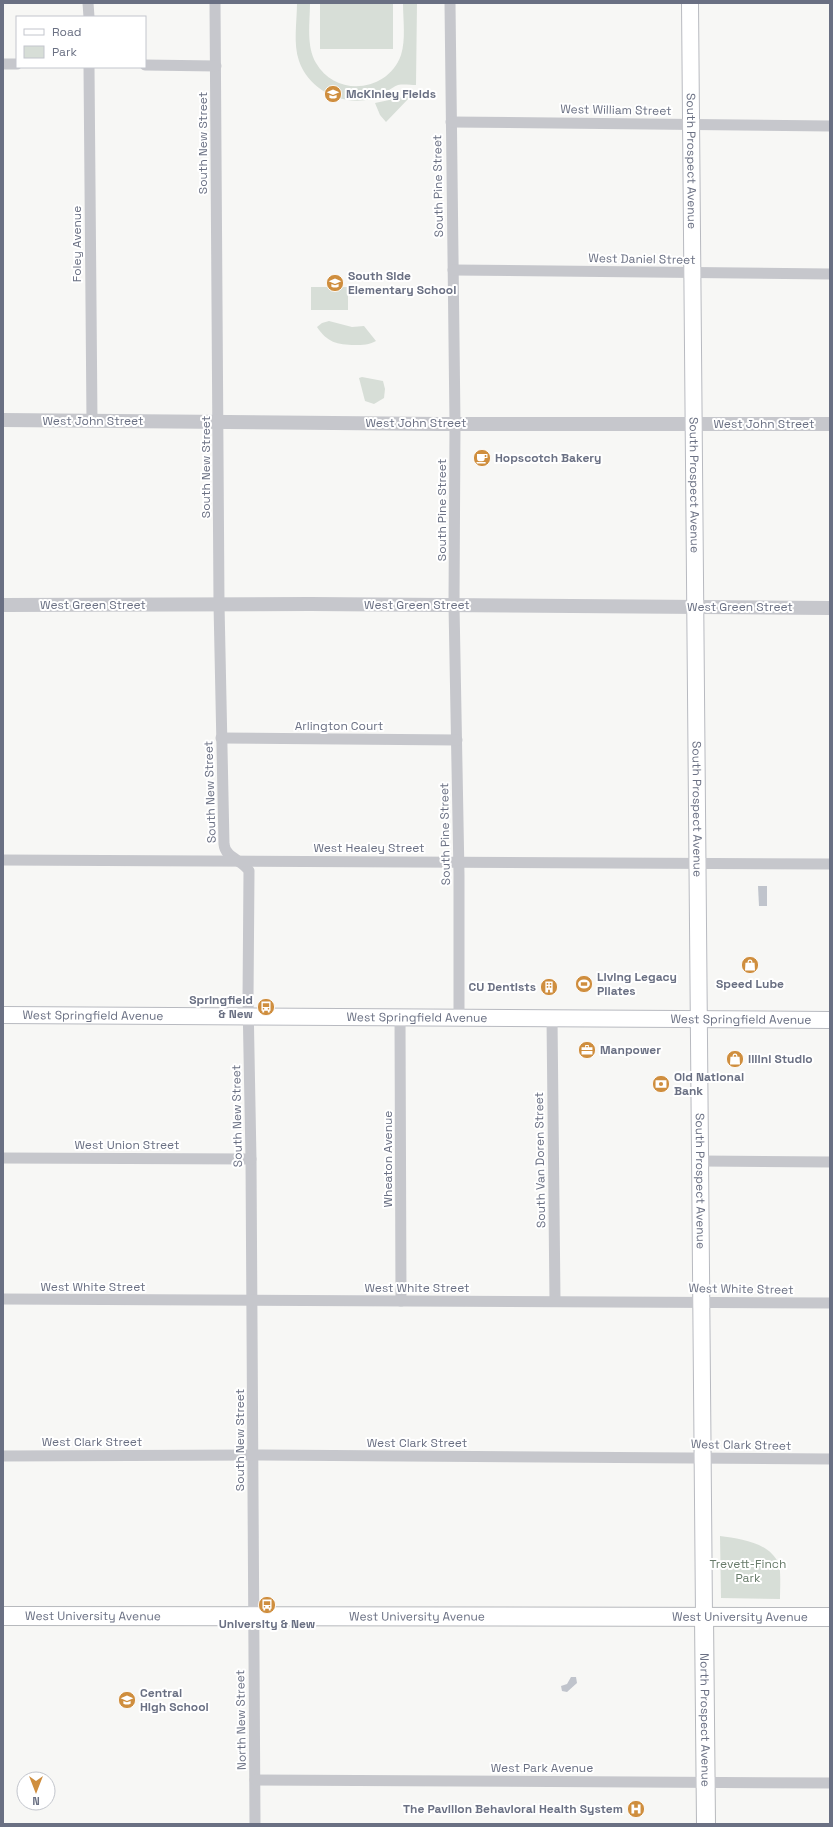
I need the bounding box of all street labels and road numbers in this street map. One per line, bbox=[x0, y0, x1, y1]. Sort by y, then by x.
street label: South New Street bbox=[195, 92, 211, 194]
street label: South Prospect Avenue bbox=[683, 93, 700, 229]
street label: West William Street bbox=[560, 101, 672, 119]
street label: South Pine Street bbox=[429, 135, 447, 237]
street label: Foley Avenue bbox=[69, 206, 85, 282]
street label: West Daniel Street bbox=[588, 250, 696, 268]
street label: West John Street bbox=[43, 413, 143, 429]
street label: West John Street bbox=[366, 415, 466, 431]
street label: South New Street bbox=[198, 416, 214, 518]
street label: West John Street bbox=[714, 416, 814, 432]
street label: South Prospect Avenue bbox=[686, 417, 703, 553]
street label: South Pine Street bbox=[434, 459, 450, 561]
street label: West Green Street bbox=[40, 597, 146, 613]
street label: West Green Street bbox=[364, 597, 470, 613]
street label: West Green Street bbox=[687, 599, 793, 615]
street label: Arlington Court bbox=[295, 718, 383, 734]
street label: South New Street bbox=[200, 741, 220, 843]
street label: South Prospect Avenue bbox=[688, 741, 706, 877]
street label: South Pine Street bbox=[436, 783, 454, 885]
street label: West Healey Street bbox=[313, 840, 425, 856]
street label: West Springfield Avenue bbox=[22, 1007, 164, 1024]
street label: West Springfield Avenue bbox=[346, 1009, 488, 1026]
street label: West Springfield Avenue bbox=[670, 1011, 812, 1028]
street label: South New Street bbox=[228, 1065, 246, 1167]
street label: South Van Doren Street bbox=[531, 1092, 549, 1228]
street label: Wheaton Avenue bbox=[380, 1111, 396, 1207]
street label: South Prospect Avenue bbox=[692, 1113, 709, 1249]
street label: West Union Street bbox=[74, 1137, 180, 1153]
street label: West White Street bbox=[40, 1279, 146, 1295]
street label: West White Street bbox=[364, 1280, 470, 1296]
street label: West White Street bbox=[688, 1280, 794, 1298]
street label: South New Street bbox=[232, 1389, 248, 1491]
street label: West Clark Street bbox=[42, 1434, 142, 1450]
street label: West Clark Street bbox=[367, 1435, 467, 1451]
street label: West Clark Street bbox=[691, 1436, 791, 1454]
street label: West University Avenue bbox=[25, 1608, 161, 1624]
street label: West University Avenue bbox=[349, 1608, 485, 1625]
street label: West University Avenue bbox=[672, 1609, 808, 1625]
street label: North Prospect Avenue bbox=[696, 1653, 714, 1787]
street label: North New Street bbox=[232, 1670, 250, 1770]
street label: West Park Avenue bbox=[491, 1760, 593, 1776]

